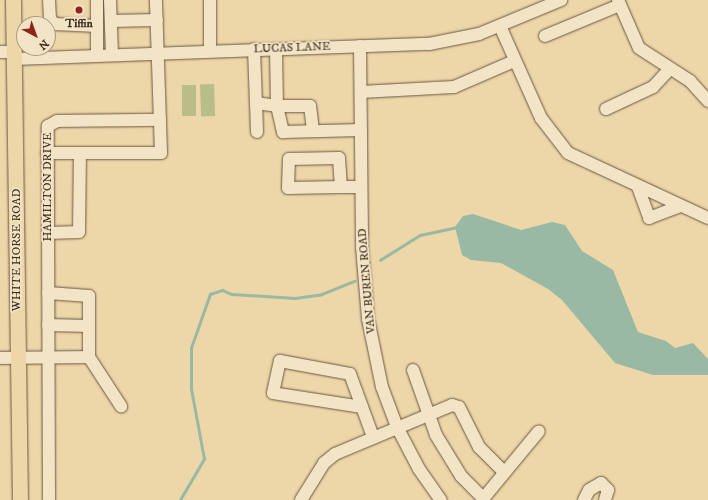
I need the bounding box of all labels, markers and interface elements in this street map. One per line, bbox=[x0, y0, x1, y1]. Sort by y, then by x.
marker: Tiffin bbox=[74, 5, 84, 15]
north arrow bbox=[16, 16, 56, 56]
place label: Tiffin bbox=[65, 17, 93, 31]
text: N bbox=[35, 36, 51, 53]
street label: LUCAS LANE bbox=[253, 39, 331, 57]
street label: HAMILTON DRIVE bbox=[41, 132, 55, 242]
street label: WHITE HORSE ROAD bbox=[10, 189, 24, 311]
street label: VAN BUREN ROAD bbox=[355, 228, 379, 334]

